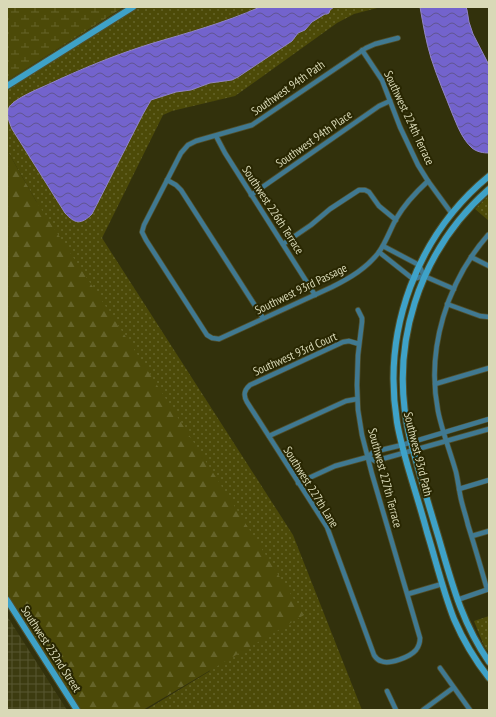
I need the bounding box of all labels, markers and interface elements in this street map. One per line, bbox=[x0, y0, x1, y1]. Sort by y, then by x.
street label: Southwest 94th Path bbox=[248, 57, 327, 118]
street label: Southwest 224th Terrace bbox=[381, 68, 438, 167]
street label: Southwest 94th Place bbox=[273, 107, 355, 171]
street label: Southwest 226th Terrace bbox=[239, 163, 308, 257]
street label: Southwest 93rd Passage bbox=[252, 260, 349, 317]
street label: Southwest 93rd Court bbox=[251, 328, 340, 379]
street label: Southwest 93rd Path bbox=[401, 410, 436, 498]
street label: Southwest 227th Terrace bbox=[365, 427, 406, 529]
street label: Southwest 227th Lane bbox=[280, 443, 342, 530]
street label: Southwest 232nd Street bbox=[18, 603, 85, 695]

